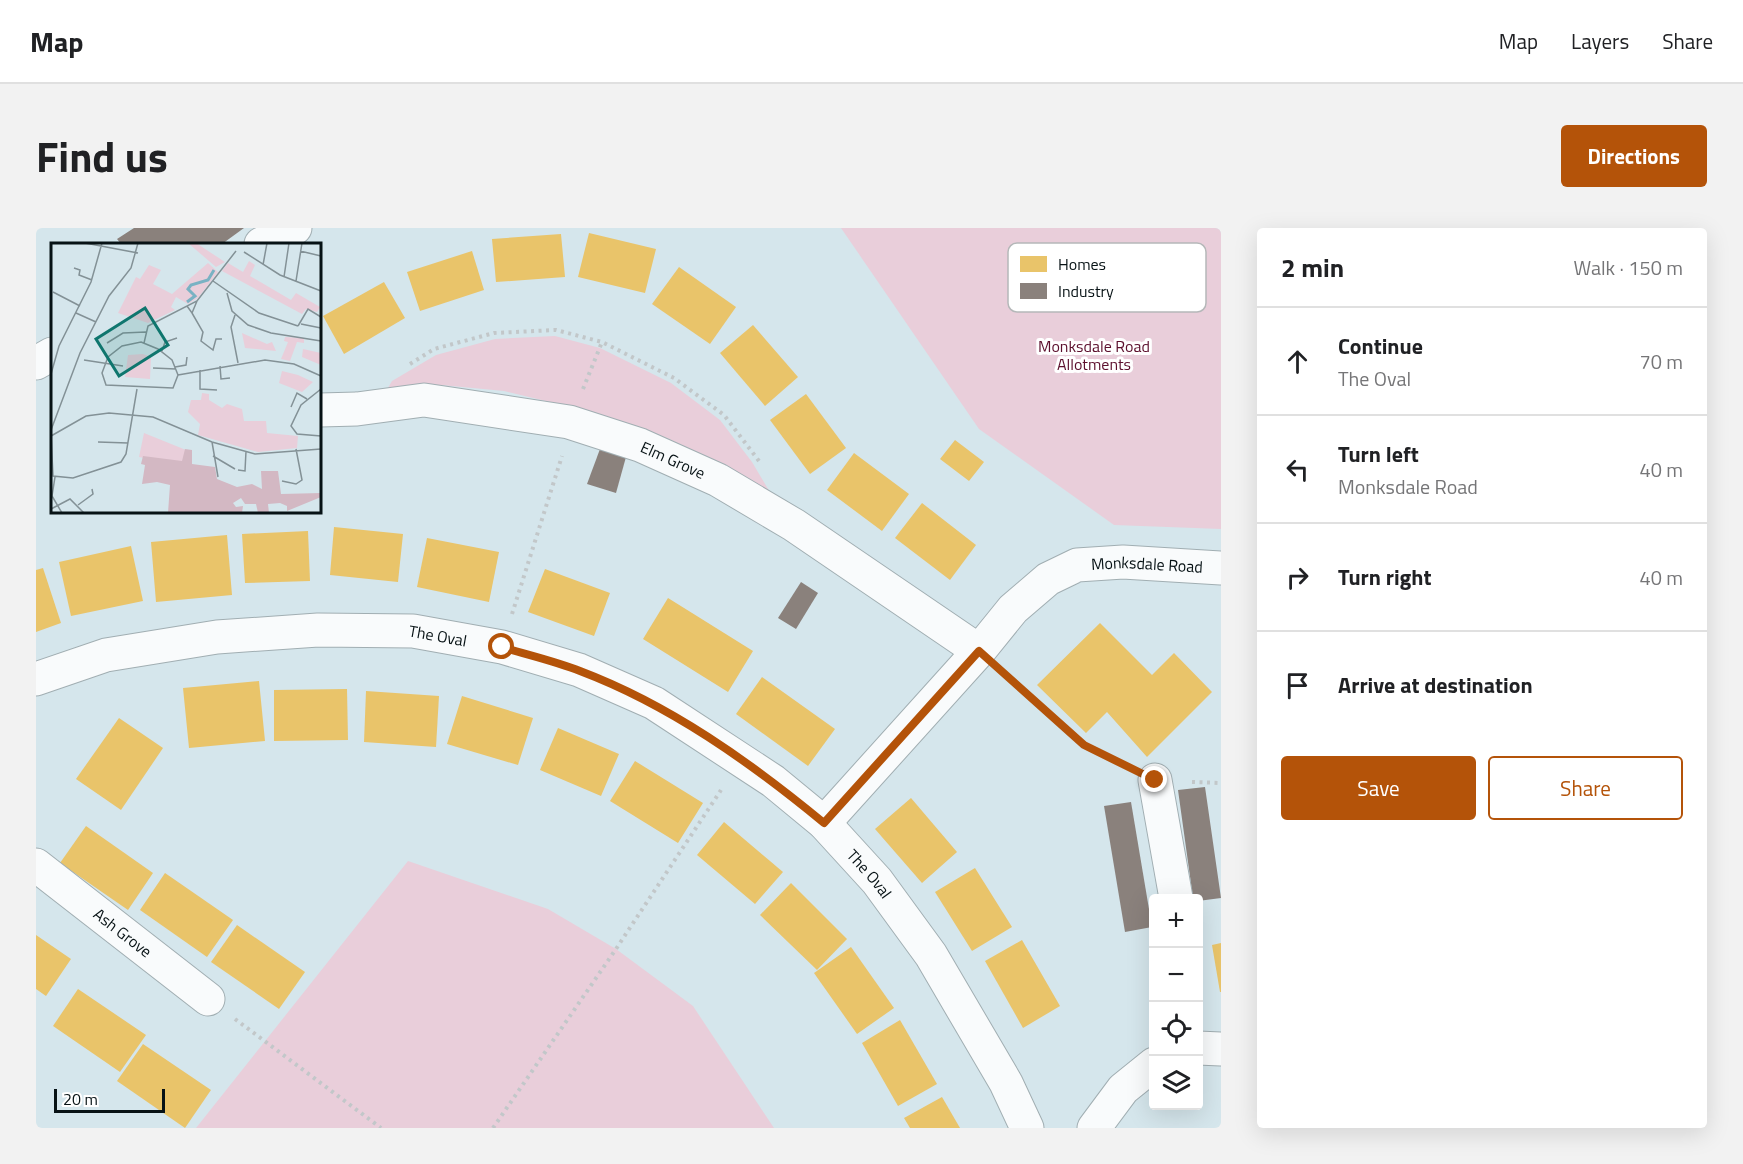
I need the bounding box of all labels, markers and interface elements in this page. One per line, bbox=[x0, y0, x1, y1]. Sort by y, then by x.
text: Map bbox=[30, 20, 84, 63]
text: Map bbox=[1499, 25, 1538, 57]
text: Layers bbox=[1571, 25, 1629, 57]
text: Share bbox=[1662, 25, 1713, 57]
text: Find us bbox=[36, 124, 168, 188]
button: Directions bbox=[1561, 125, 1707, 187]
inset map bbox=[51, 243, 321, 513]
legend bbox=[1008, 243, 1206, 312]
text: 2 min bbox=[1281, 248, 1344, 287]
text: Homes bbox=[1058, 252, 1106, 276]
text: Walk · 150 m bbox=[1574, 252, 1683, 283]
text: Industry bbox=[1058, 279, 1114, 303]
text: Continue bbox=[1338, 329, 1423, 363]
park label: Monksdale Road Allotments bbox=[1038, 334, 1150, 376]
icon: ahead bbox=[1281, 345, 1314, 378]
text: 70 m bbox=[1639, 346, 1683, 377]
text: The Oval bbox=[1338, 363, 1411, 394]
street label: Elm Grove bbox=[637, 435, 709, 485]
text: Turn left bbox=[1338, 437, 1419, 471]
icon: left bbox=[1281, 453, 1314, 486]
text: 40 m bbox=[1639, 454, 1683, 485]
text: Monksdale Road bbox=[1338, 471, 1478, 502]
street label: Monksdale Road bbox=[1090, 550, 1204, 579]
text: Turn right bbox=[1338, 560, 1432, 594]
icon: right bbox=[1281, 561, 1314, 594]
text: 40 m bbox=[1639, 562, 1683, 593]
street label: The Oval bbox=[407, 618, 469, 652]
route start bbox=[488, 633, 514, 659]
text: Arrive at destination bbox=[1338, 668, 1533, 702]
icon: arrive bbox=[1281, 669, 1314, 702]
button: Save bbox=[1281, 756, 1476, 820]
button: Share bbox=[1488, 756, 1683, 820]
route end bbox=[1141, 766, 1167, 792]
street label: The Oval bbox=[841, 844, 898, 903]
map controls bbox=[1149, 894, 1203, 1110]
button: + bbox=[1149, 894, 1203, 948]
street label: Ash Grove bbox=[88, 902, 157, 963]
button: − bbox=[1149, 948, 1203, 1002]
button: locate bbox=[1149, 1002, 1203, 1056]
button: layers bbox=[1149, 1056, 1203, 1110]
scale bar bbox=[54, 1086, 165, 1114]
text: 20 m bbox=[63, 1087, 98, 1111]

